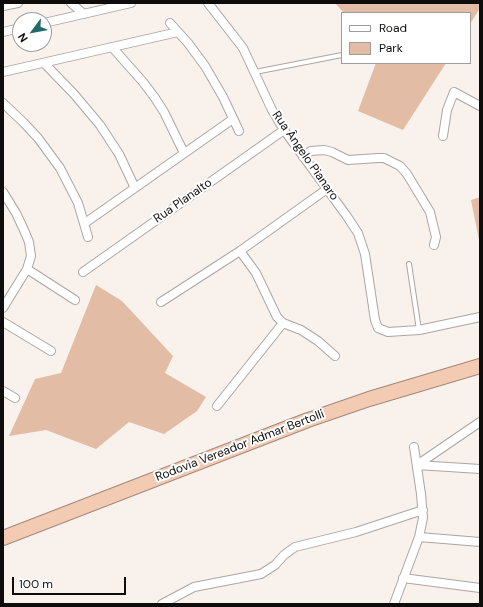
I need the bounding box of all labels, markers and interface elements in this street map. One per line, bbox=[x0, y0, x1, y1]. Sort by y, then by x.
north arrow bbox=[12, 12, 52, 52]
legend bbox=[341, 12, 471, 64]
text: Road bbox=[379, 20, 407, 36]
text: N bbox=[15, 31, 31, 45]
text: Park bbox=[379, 40, 403, 56]
street label: Rua Ângelo Pianaro bbox=[269, 108, 341, 204]
street label: Rua Planalto bbox=[151, 176, 215, 226]
street label: Rodovia Vereador Admar Bertolli bbox=[154, 407, 326, 485]
scale bar bbox=[14, 569, 128, 595]
text: 100 m bbox=[19, 576, 53, 592]

